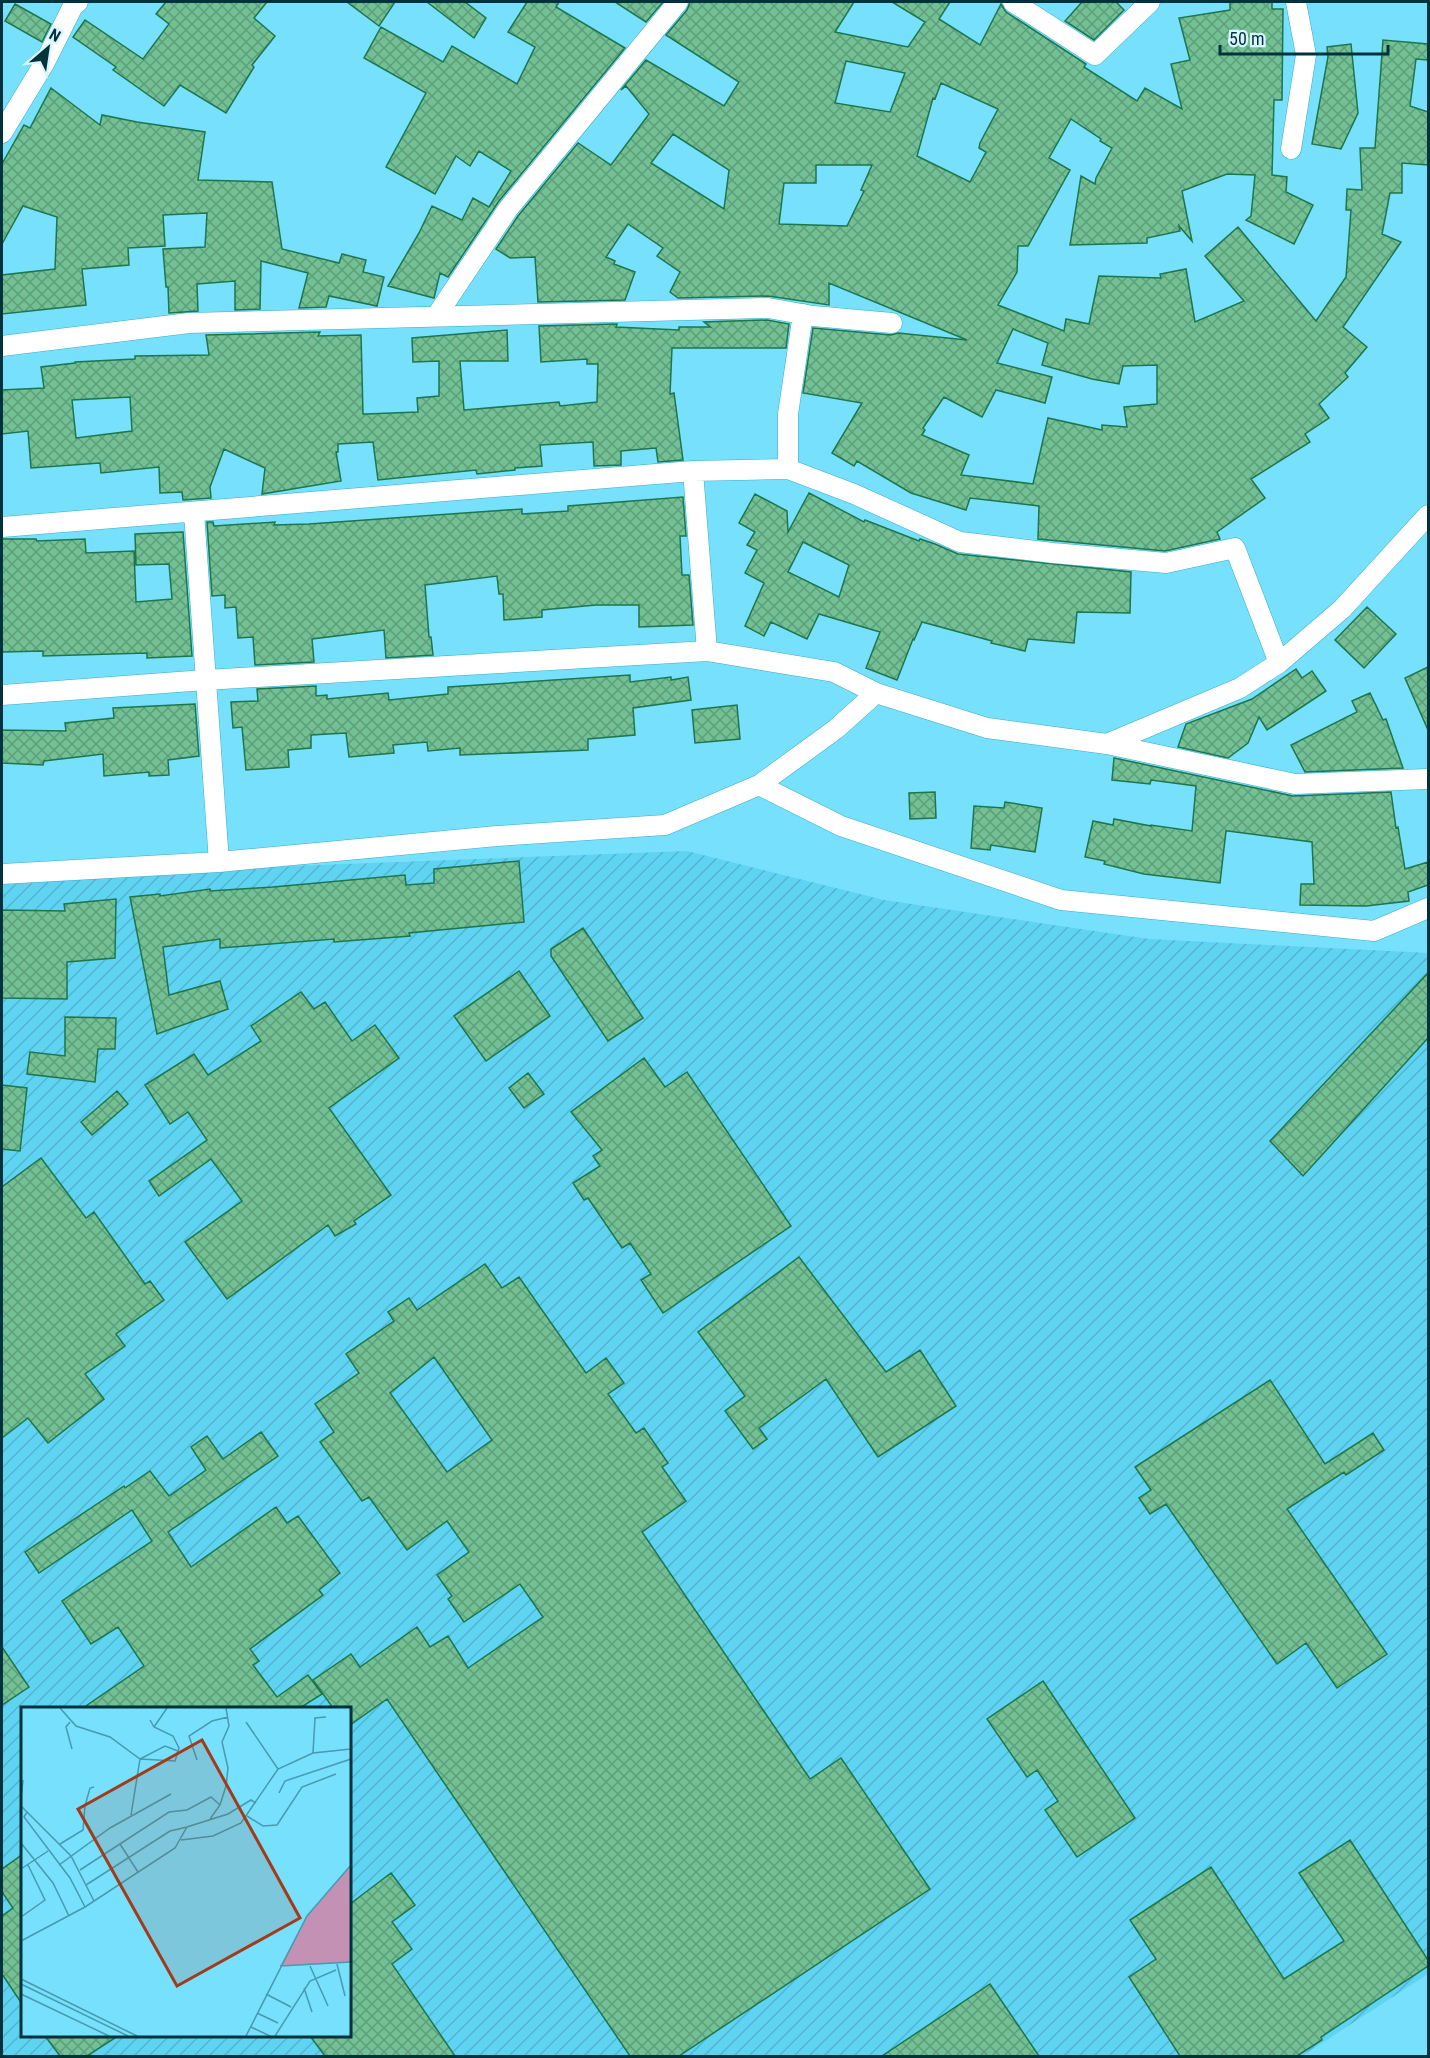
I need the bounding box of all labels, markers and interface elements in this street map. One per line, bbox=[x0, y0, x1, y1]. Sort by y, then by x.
north arrow bbox=[18, 18, 78, 78]
scale bar bbox=[1220, 18, 1388, 56]
text: N bbox=[46, 25, 64, 46]
text: 50 m bbox=[1229, 28, 1264, 49]
inset map bbox=[21, 1707, 351, 2037]

